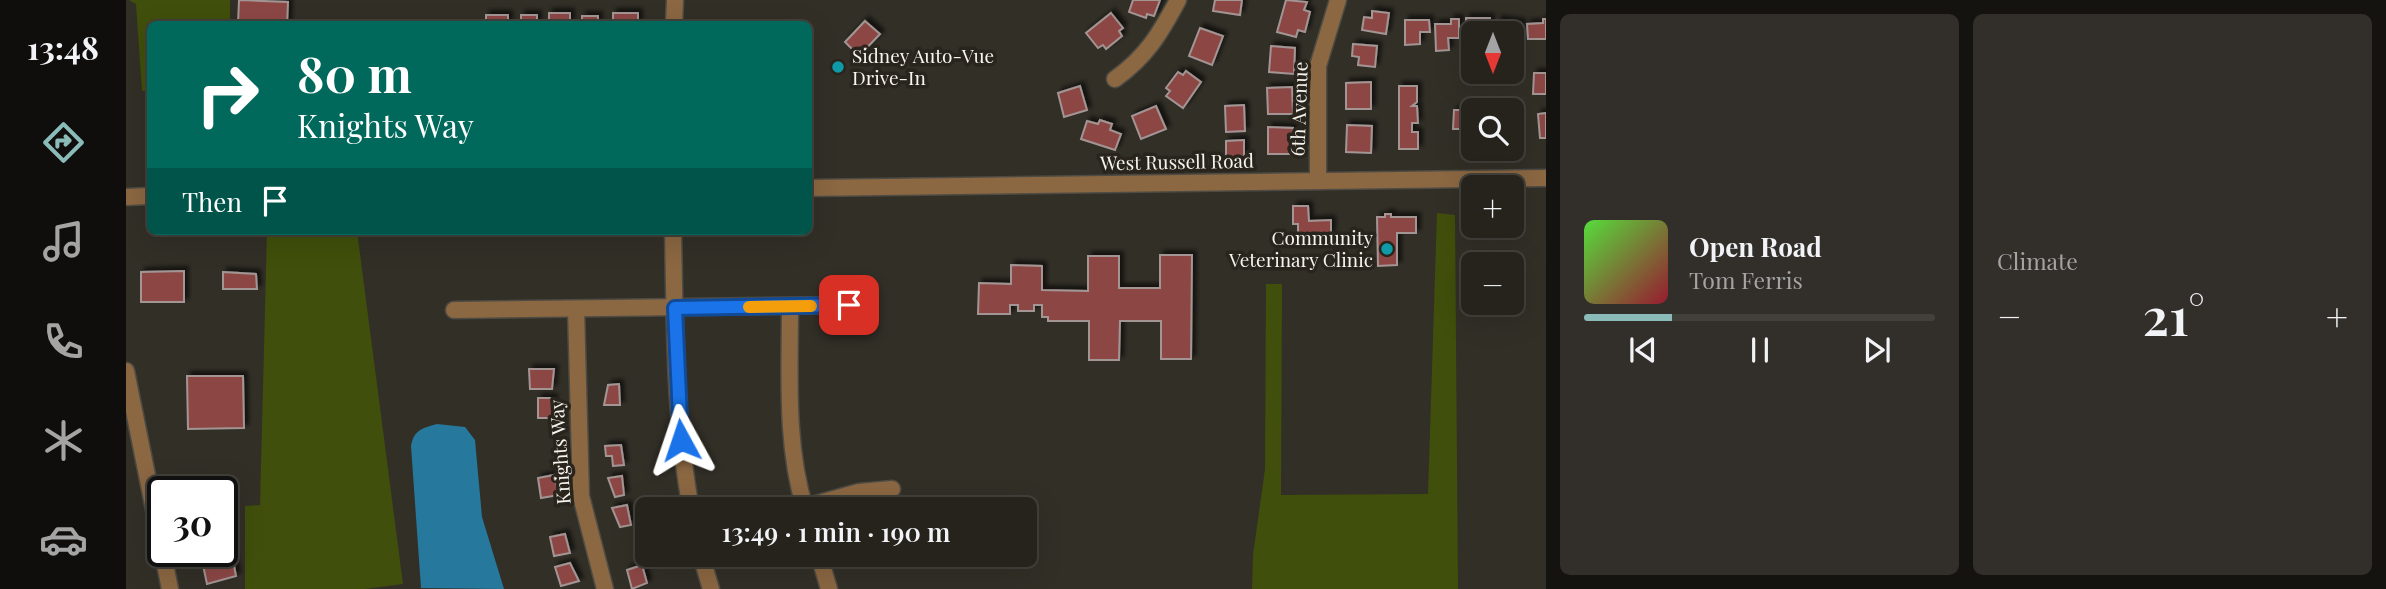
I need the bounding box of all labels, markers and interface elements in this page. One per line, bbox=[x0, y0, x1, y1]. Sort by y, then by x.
north arrow bbox=[1461, 21, 1524, 84]
map controls bbox=[1461, 21, 1524, 315]
text: 13:48 bbox=[27, 25, 99, 68]
text: 80 m bbox=[297, 40, 412, 105]
place label: Sidney Auto-Vue Drive-In bbox=[852, 42, 994, 90]
icon: right bbox=[182, 49, 273, 140]
marker: Sidney Auto-Vue Drive-In bbox=[830, 59, 846, 75]
street label: 6th Avenue bbox=[1283, 61, 1313, 157]
button: search bbox=[1461, 98, 1524, 161]
text: Knights Way bbox=[297, 103, 474, 146]
icon: directions bbox=[39, 118, 88, 167]
street label: West Russell Road bbox=[1099, 147, 1254, 175]
button: + bbox=[1461, 175, 1524, 238]
icon: arrive bbox=[256, 182, 294, 220]
text: Then bbox=[182, 184, 242, 219]
icon: music bbox=[39, 217, 88, 266]
place label: Community Veterinary Clinic bbox=[1228, 224, 1373, 272]
text: Open Road bbox=[1689, 229, 1822, 264]
marker: Community Veterinary Clinic bbox=[1379, 241, 1395, 257]
text: Climate bbox=[1997, 245, 2078, 276]
button: − bbox=[1461, 252, 1524, 315]
text: Tom Ferris bbox=[1689, 264, 1803, 295]
pin bbox=[819, 275, 879, 335]
text: 21° bbox=[2142, 280, 2205, 349]
icon: arrive bbox=[830, 286, 868, 324]
text: − bbox=[1997, 290, 2022, 341]
text: + bbox=[2326, 290, 2348, 341]
icon: phone bbox=[39, 317, 88, 366]
icon: previous bbox=[1624, 331, 1662, 369]
icon: pause bbox=[1741, 331, 1779, 369]
icon: next bbox=[1858, 331, 1896, 369]
street label: Knights Way bbox=[542, 398, 576, 505]
position arrow bbox=[644, 403, 718, 477]
icon: climate bbox=[39, 416, 88, 465]
speed limit sign: 30 bbox=[147, 476, 238, 567]
text: 13:49 · 1 min · 190 m bbox=[722, 514, 950, 549]
icon: car bbox=[39, 515, 88, 564]

